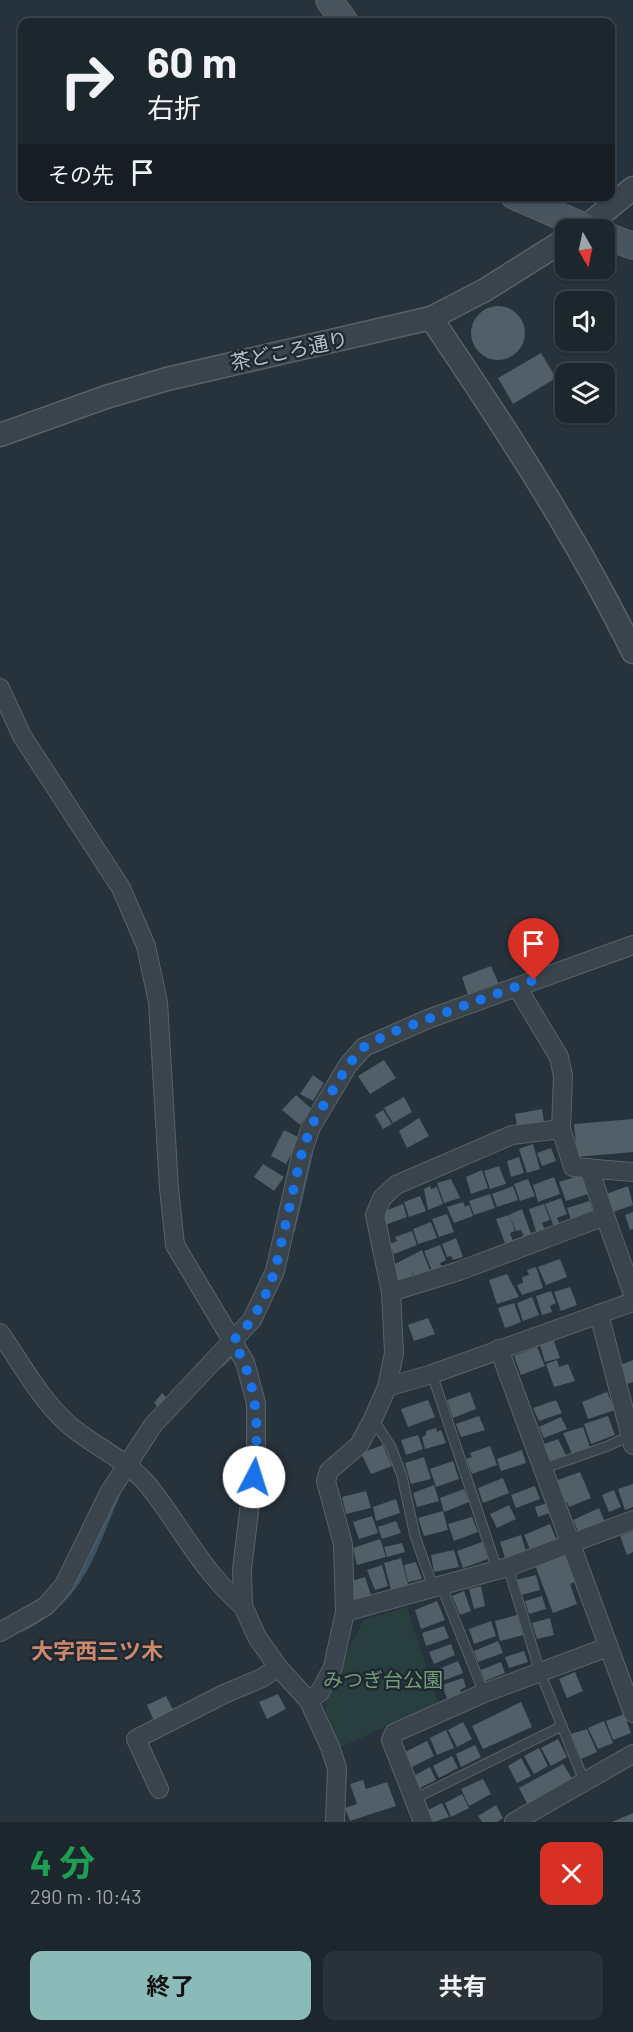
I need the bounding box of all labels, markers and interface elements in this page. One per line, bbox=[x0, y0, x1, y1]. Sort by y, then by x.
text: 60 m bbox=[147, 36, 237, 86]
icon: right bbox=[48, 42, 126, 120]
text: 右折 bbox=[147, 91, 201, 123]
icon: arrive bbox=[126, 156, 159, 189]
text: その先 bbox=[48, 161, 114, 187]
north arrow bbox=[555, 219, 615, 279]
map controls bbox=[555, 219, 615, 423]
button: sound bbox=[555, 291, 615, 351]
street label: 茶どころ通り bbox=[228, 326, 350, 374]
button: layers bbox=[555, 363, 615, 423]
pin bbox=[508, 918, 559, 980]
icon: arrive bbox=[517, 927, 550, 960]
position arrow bbox=[222, 1445, 286, 1509]
district label: 大字西三ツ木 bbox=[31, 1637, 163, 1663]
park label: みつぎ台公園 bbox=[323, 1667, 443, 1691]
text: 4 分 bbox=[30, 1840, 95, 1883]
button: close bbox=[540, 1842, 603, 1905]
text: 290 m · 10:43 bbox=[30, 1884, 142, 1908]
button: 終了 bbox=[30, 1951, 311, 2020]
button: 共有 bbox=[323, 1951, 603, 2020]

